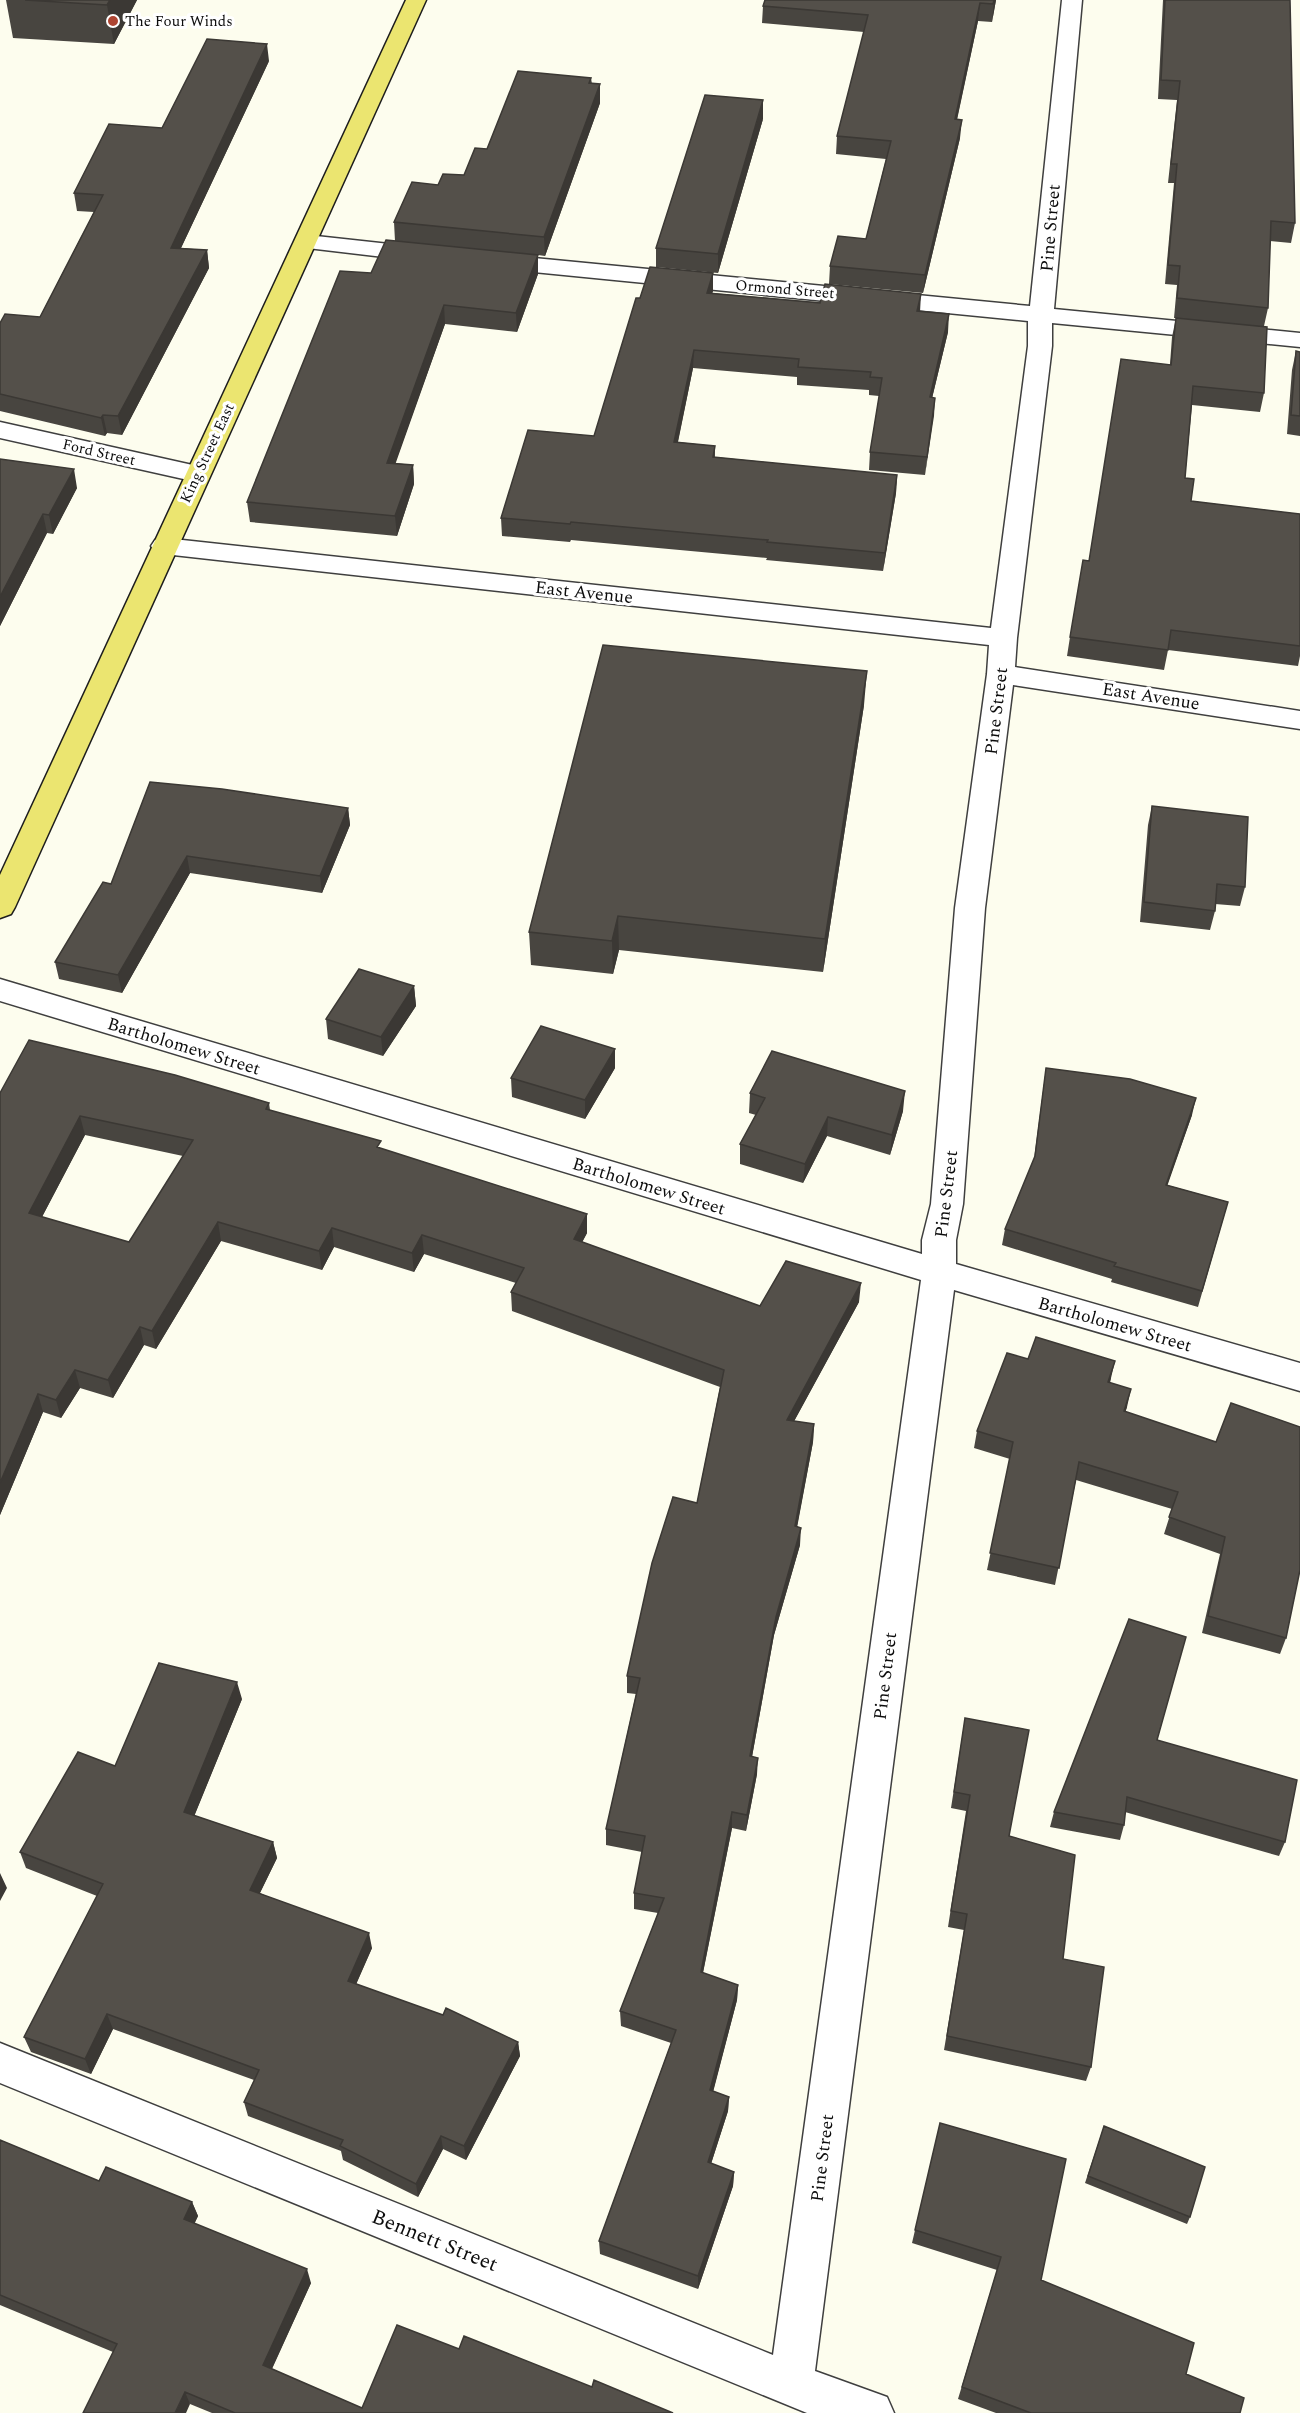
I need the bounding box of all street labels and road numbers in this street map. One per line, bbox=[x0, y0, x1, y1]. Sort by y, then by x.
street label: Pine Street bbox=[1033, 183, 1068, 273]
street label: Ormond Street bbox=[734, 274, 835, 305]
street label: King Street East bbox=[174, 400, 241, 507]
street label: Ford Street bbox=[60, 433, 138, 472]
street label: East Avenue bbox=[534, 574, 634, 611]
street label: Pine Street bbox=[978, 666, 1015, 756]
street label: East Avenue bbox=[1100, 675, 1202, 718]
street label: Bartholomew Street bbox=[104, 1010, 264, 1083]
street label: Pine Street bbox=[928, 1149, 965, 1239]
street label: Bartholomew Street bbox=[569, 1150, 729, 1223]
street label: Bartholomew Street bbox=[1035, 1290, 1195, 1359]
street label: Pine Street bbox=[867, 1631, 904, 1721]
street label: Pine Street bbox=[804, 2113, 841, 2203]
street label: Bennett Street bbox=[366, 2201, 503, 2281]

